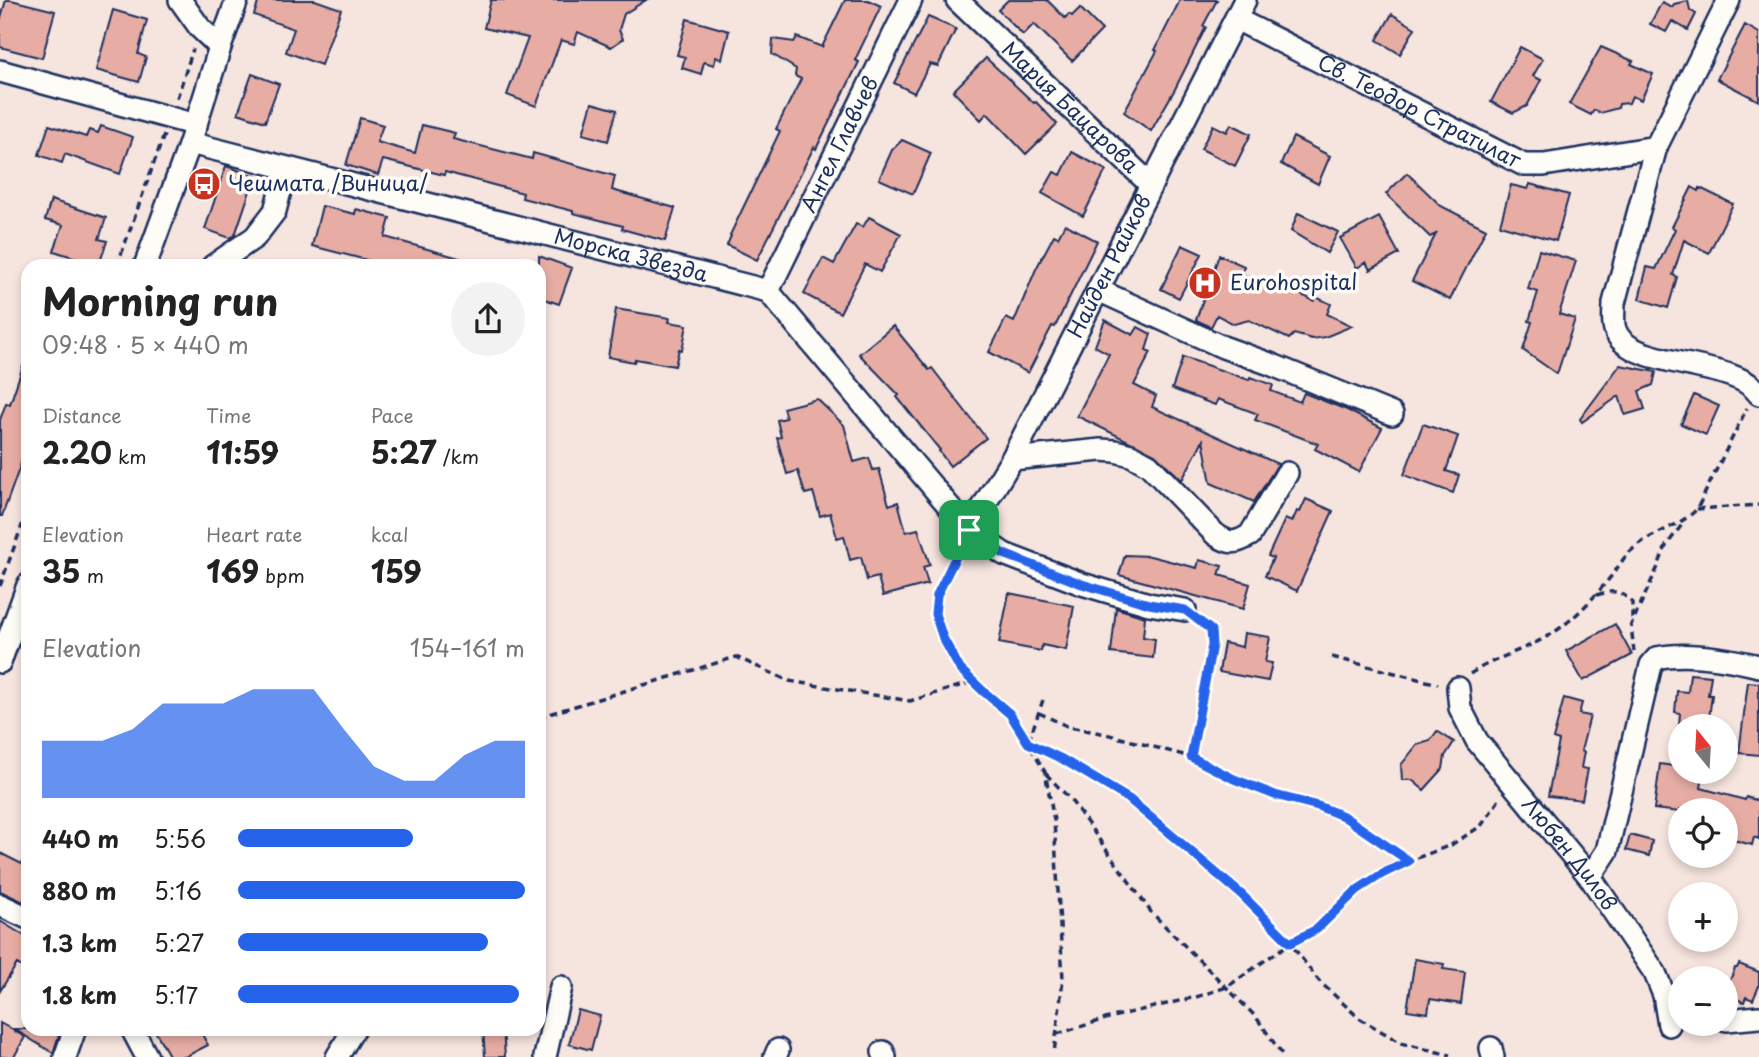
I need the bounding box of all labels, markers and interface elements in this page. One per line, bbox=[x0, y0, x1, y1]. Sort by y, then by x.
street label: Мария Бацарова bbox=[996, 33, 1147, 180]
street label: Св. Теодор Стратилат bbox=[1313, 45, 1527, 175]
street label: Ангел Главчев bbox=[791, 70, 885, 217]
bus stop icon: Чешмата /Виница/ bbox=[185, 165, 223, 203]
place label: Чешмата /Виница/ bbox=[228, 166, 428, 198]
street label: Найден Райков bbox=[1058, 188, 1158, 343]
street label: Морска Звезда bbox=[551, 219, 712, 289]
hospital icon: Eurohospital bbox=[1186, 264, 1224, 302]
place label: Eurohospital bbox=[1230, 265, 1357, 297]
text: Morning run bbox=[42, 272, 278, 329]
button: share bbox=[451, 282, 525, 356]
text: 09:48 · 5 × 440 m bbox=[42, 327, 249, 362]
text: Distance bbox=[42, 401, 122, 429]
text: Time bbox=[206, 401, 251, 429]
text: Pace bbox=[371, 401, 414, 429]
text: 2.20 bbox=[42, 429, 112, 474]
text: 11:59 bbox=[206, 429, 279, 474]
text: 5:27 bbox=[371, 429, 436, 474]
text: km bbox=[112, 442, 147, 470]
text: /km bbox=[436, 442, 479, 470]
pin bbox=[939, 500, 999, 560]
icon: arrive bbox=[950, 511, 988, 549]
text: Elevation bbox=[42, 520, 124, 548]
text: Heart rate bbox=[206, 520, 302, 548]
text: kcal bbox=[371, 520, 409, 548]
text: 35 bbox=[42, 548, 81, 593]
text: 169 bbox=[206, 548, 259, 593]
text: 159 bbox=[371, 548, 422, 593]
text: m bbox=[81, 561, 104, 589]
text: bpm bbox=[259, 561, 305, 589]
text: Elevation bbox=[42, 630, 141, 665]
text: 154–161 m bbox=[410, 630, 525, 665]
north arrow bbox=[1668, 714, 1738, 784]
map controls bbox=[1668, 714, 1738, 1036]
street label: Любен Дилов bbox=[1515, 789, 1626, 916]
button: locate bbox=[1668, 798, 1738, 868]
text: 440 m bbox=[42, 821, 119, 856]
text: 5:56 bbox=[154, 821, 206, 856]
text: 880 m bbox=[42, 873, 117, 908]
text: 5:16 bbox=[154, 873, 202, 908]
button: + bbox=[1668, 882, 1738, 952]
text: 1.3 km bbox=[42, 925, 117, 960]
text: 5:27 bbox=[154, 925, 204, 960]
button: − bbox=[1668, 966, 1738, 1036]
text: 1.8 km bbox=[42, 977, 117, 1012]
text: 5:17 bbox=[154, 977, 198, 1012]

